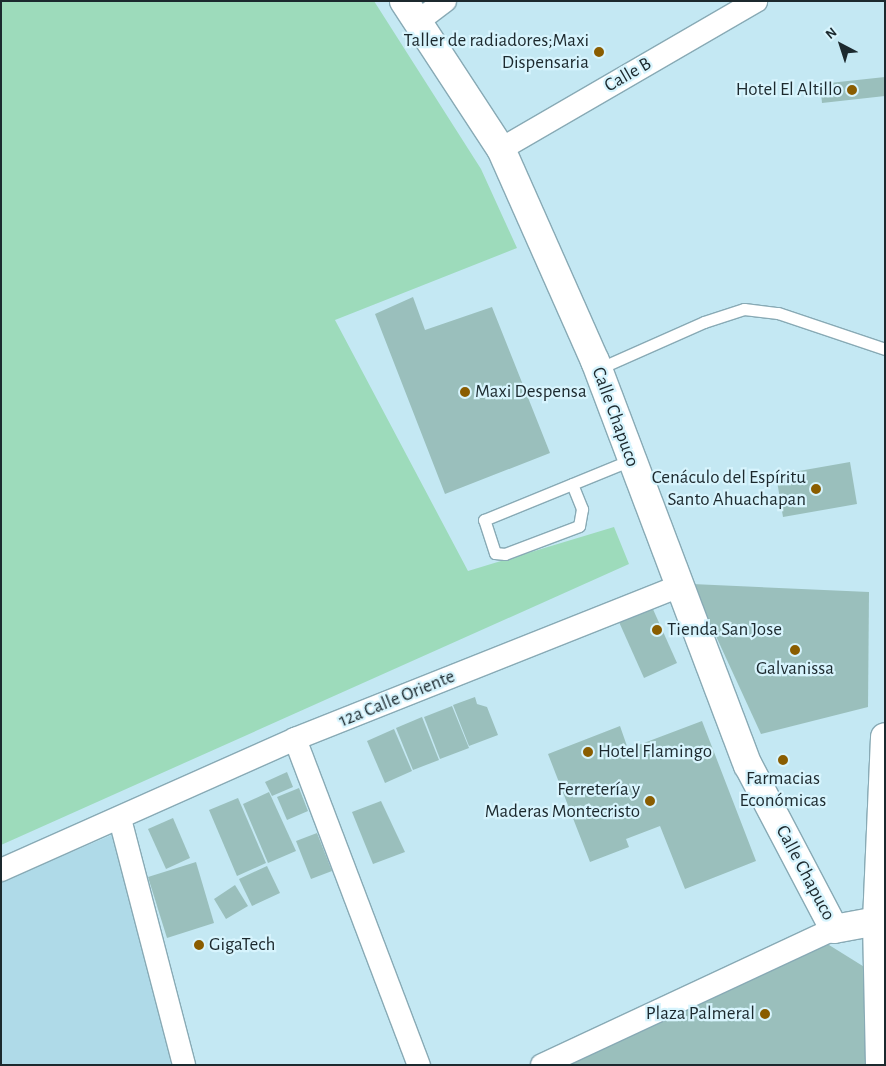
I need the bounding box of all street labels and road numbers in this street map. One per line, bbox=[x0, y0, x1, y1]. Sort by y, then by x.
street label: Calle B bbox=[601, 53, 655, 97]
street label: Calle Chapuco bbox=[586, 364, 644, 470]
street label: 12a Calle Oriente bbox=[336, 665, 458, 733]
street label: Calle Chapuco bbox=[770, 822, 840, 924]

